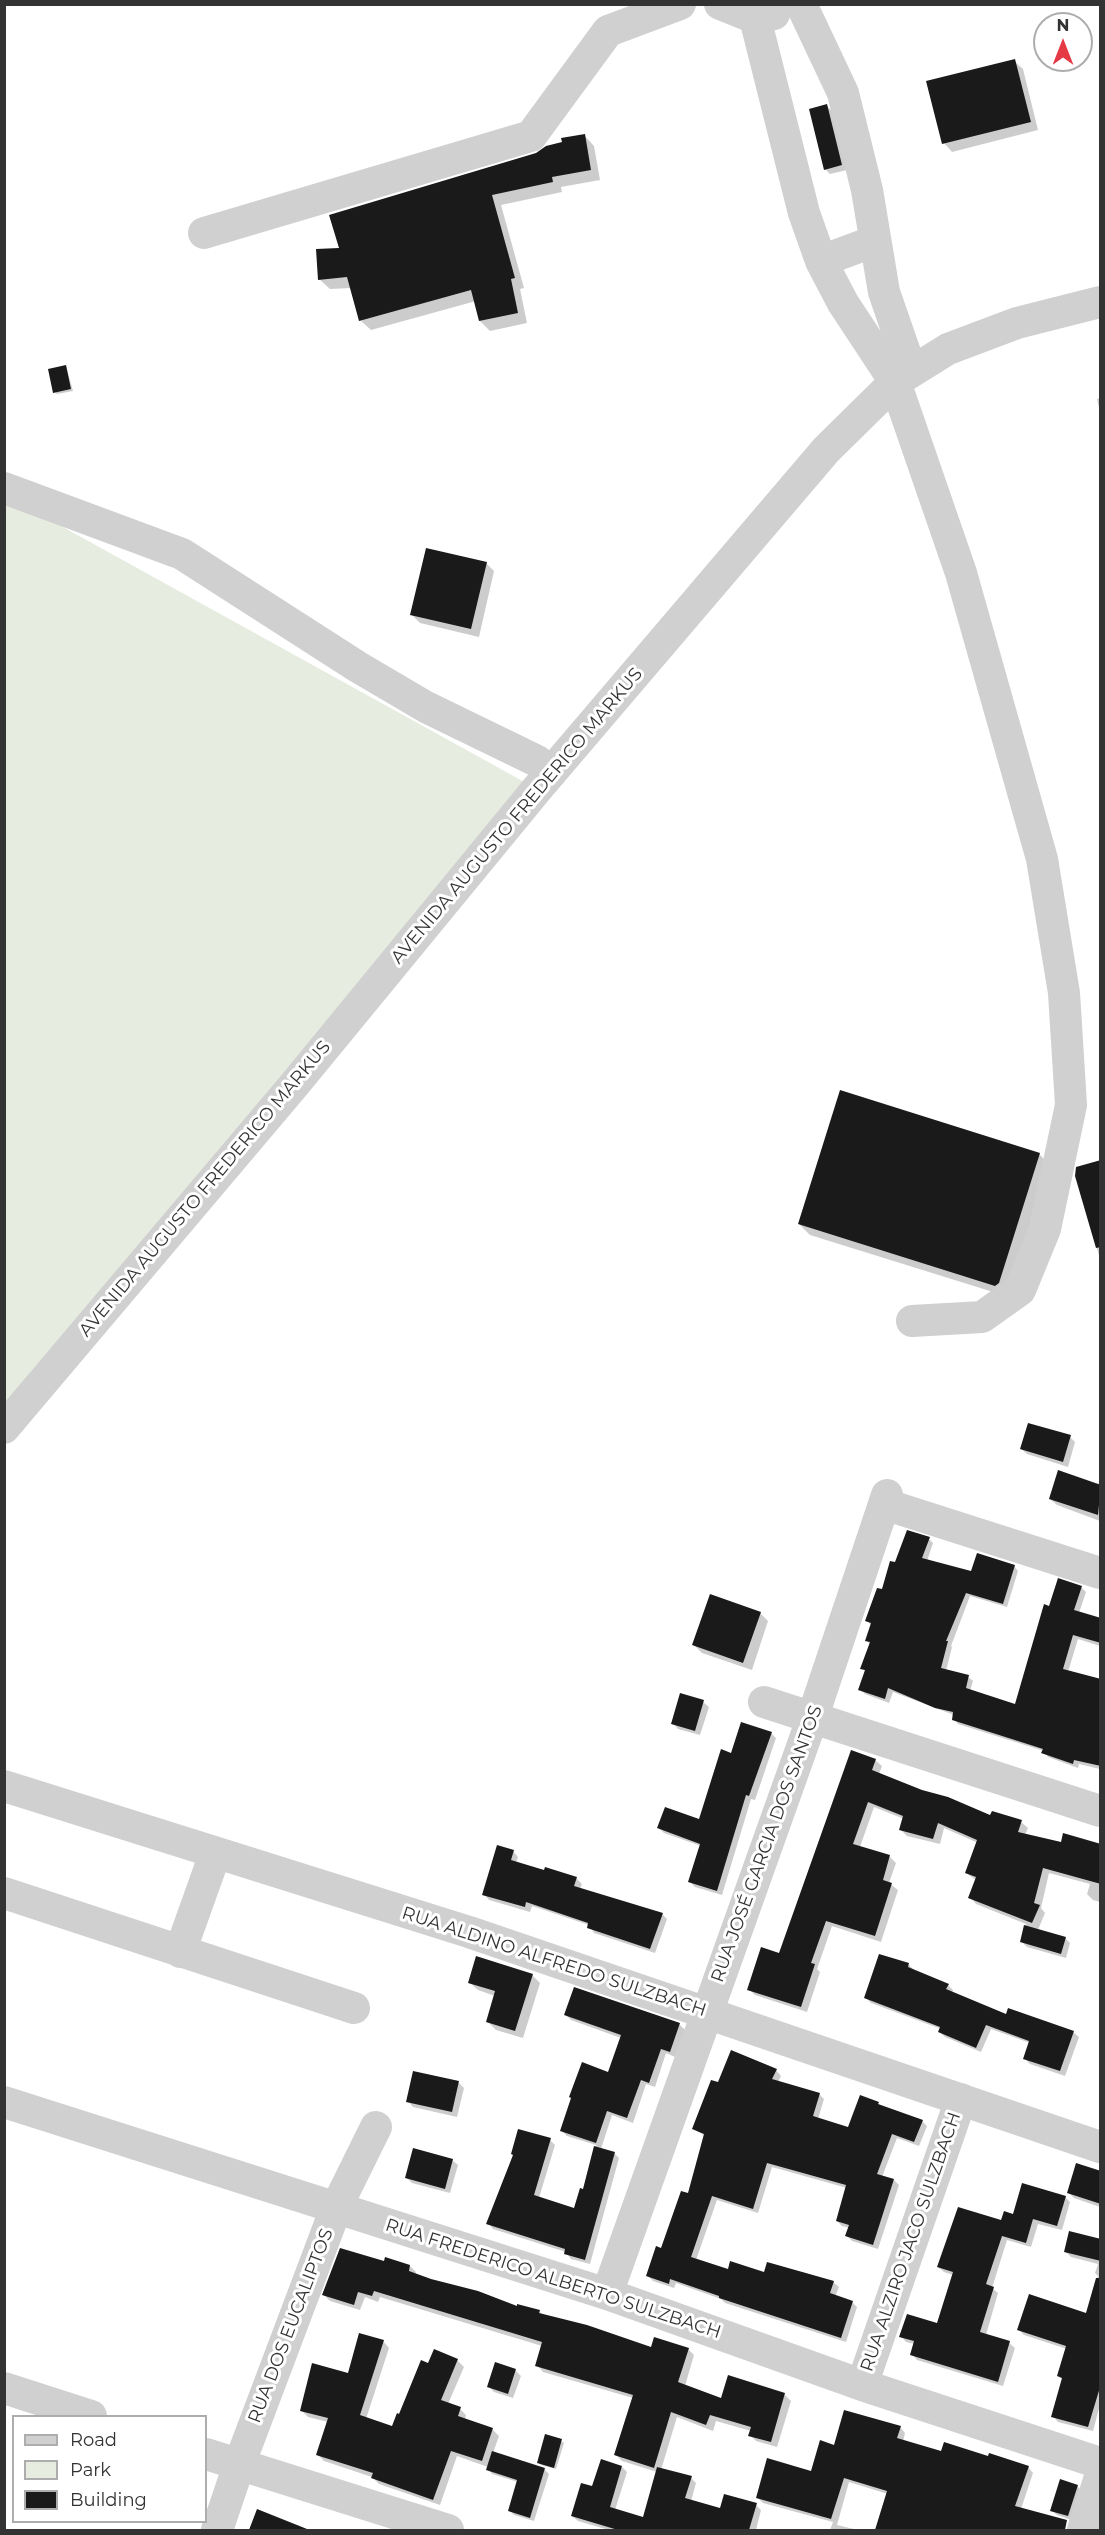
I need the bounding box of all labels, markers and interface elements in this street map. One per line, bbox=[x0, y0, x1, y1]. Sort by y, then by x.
north arrow bbox=[1033, 12, 1093, 72]
text: N bbox=[1057, 16, 1069, 35]
street label: AVENIDA AUGUSTO FREDERICO MARKUS bbox=[387, 664, 647, 968]
street label: AVENIDA AUGUSTO FREDERICO MARKUS bbox=[75, 1037, 335, 1341]
street label: RUA JOSÉ GARCIA DOS SANTOS bbox=[707, 1703, 827, 1985]
street label: RUA ALDINO ALFREDO SULZBACH bbox=[399, 1902, 709, 2022]
street label: RUA ALZIRO JACO SULZBACH bbox=[856, 2110, 966, 2374]
street label: RUA FREDERICO ALBERTO SULZBACH bbox=[382, 2214, 724, 2344]
street label: RUA DOS EUCALIPTOS bbox=[244, 2226, 338, 2426]
legend bbox=[12, 2415, 207, 2523]
text: Road bbox=[70, 2429, 117, 2451]
text: Park bbox=[70, 2459, 111, 2481]
text: Building bbox=[70, 2489, 147, 2511]

